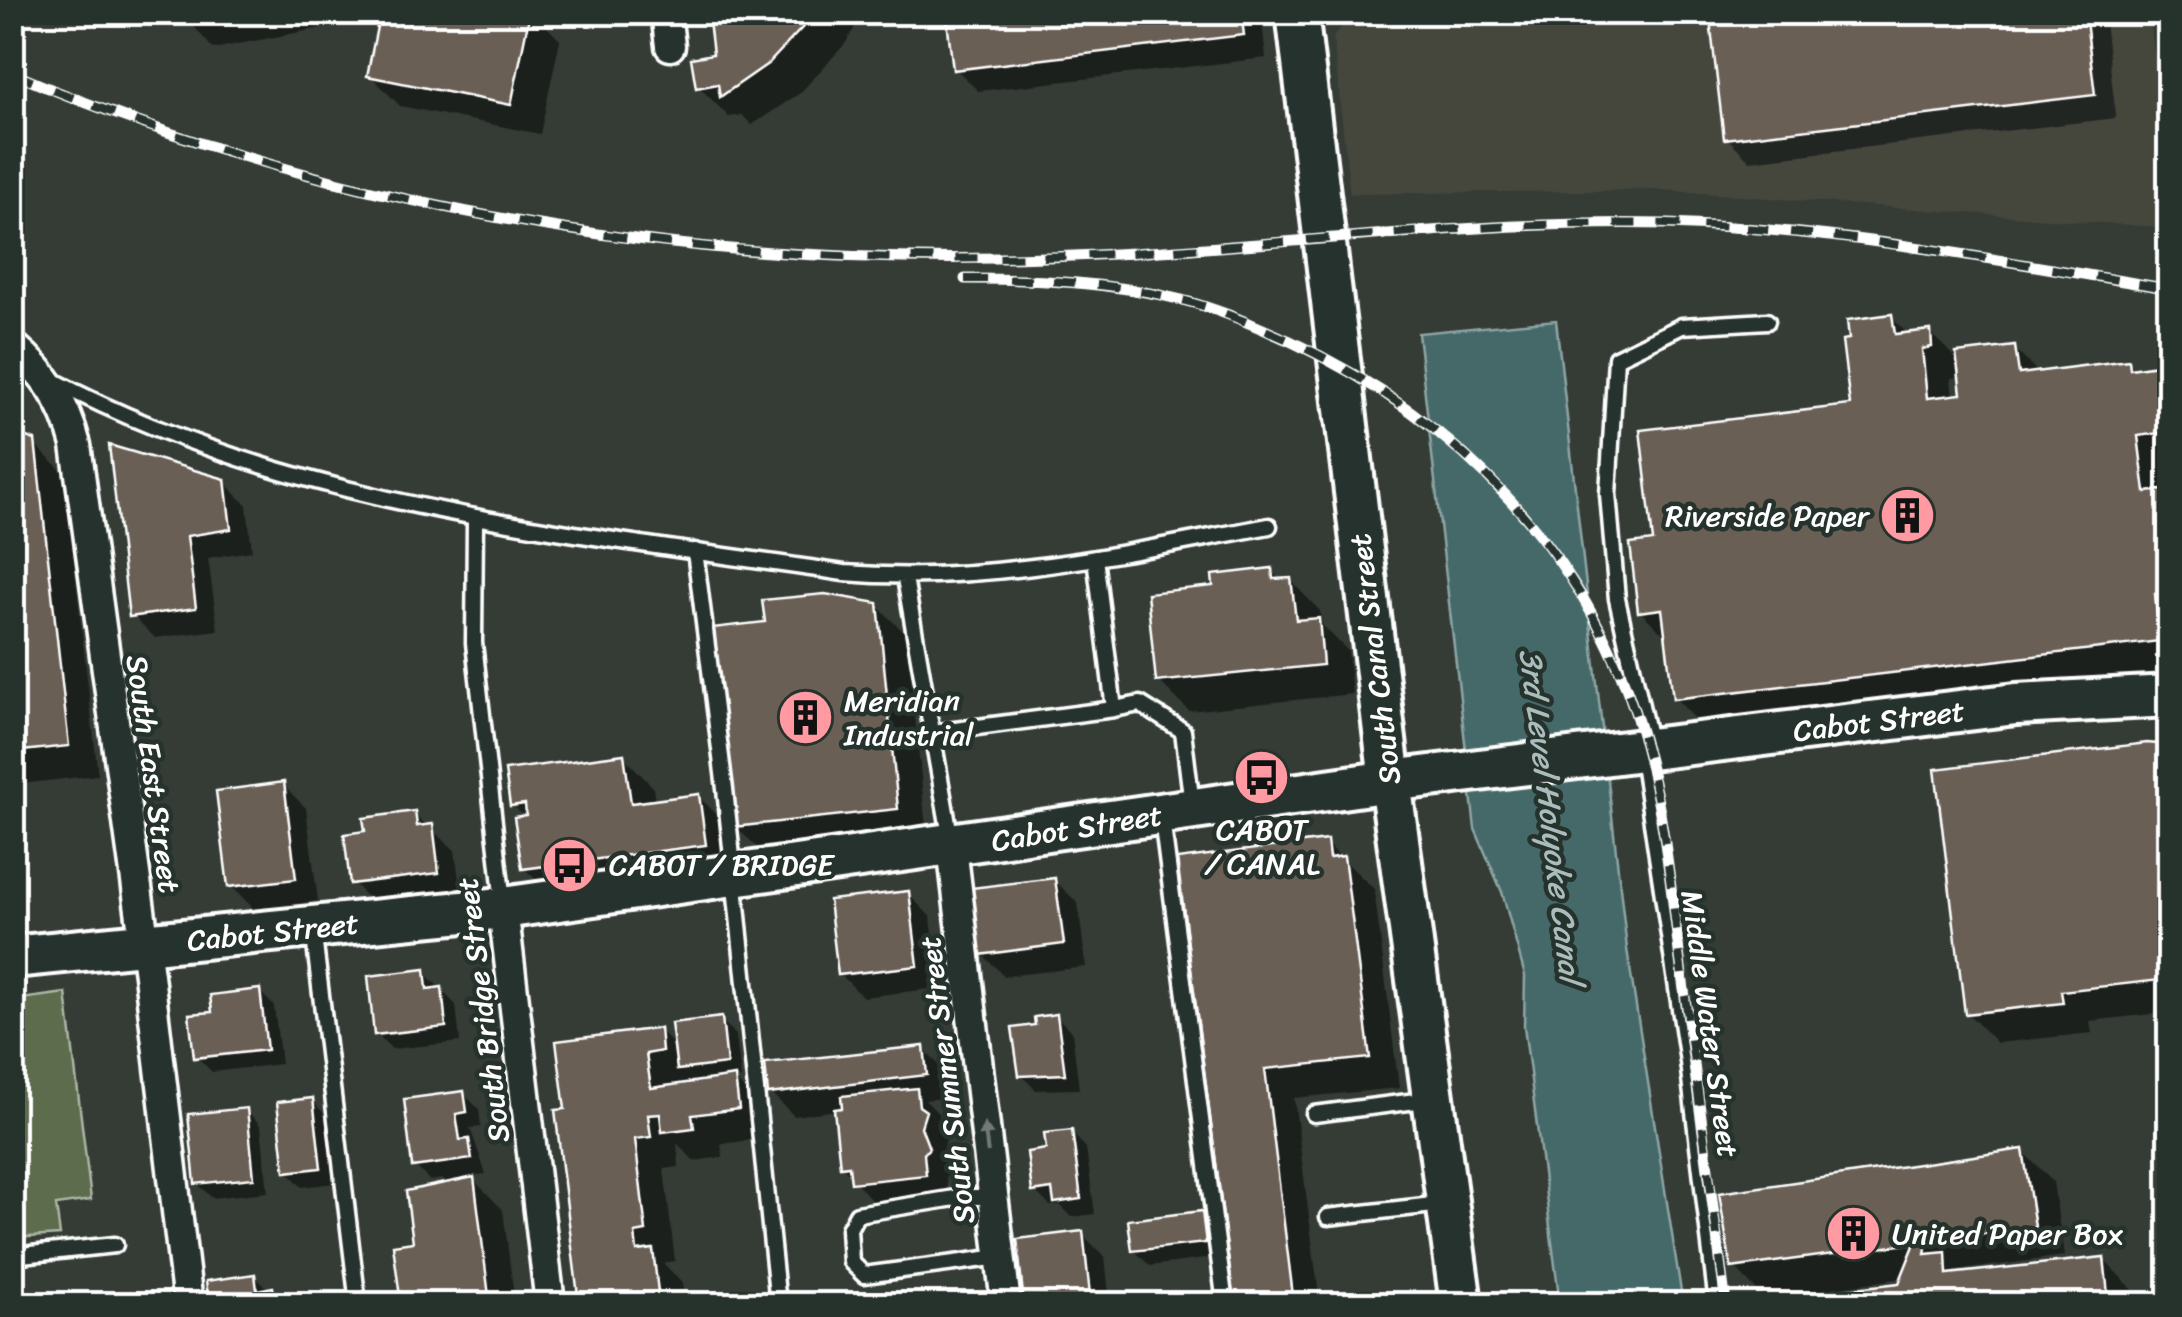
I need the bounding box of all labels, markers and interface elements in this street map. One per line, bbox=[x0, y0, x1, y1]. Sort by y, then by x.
building icon: Riverside Paper bbox=[1878, 486, 1938, 546]
place label: Riverside Paper bbox=[1665, 489, 1871, 543]
street label: South Canal Street bbox=[1333, 530, 1417, 788]
water label: 3rd Level Holyoke Canal bbox=[1502, 646, 1600, 993]
street label: South East Street bbox=[110, 651, 196, 897]
place label: Meridian Industrial bbox=[843, 674, 974, 762]
street label: Cabot Street bbox=[1790, 684, 1968, 758]
building icon: Meridian Industrial bbox=[775, 688, 835, 748]
bus stop icon: CABOT / CANAL bbox=[1232, 747, 1292, 807]
street label: Cabot Street bbox=[988, 788, 1166, 868]
place label: CABOT / CANAL bbox=[1204, 803, 1320, 891]
bus stop icon: CABOT / BRIDGE bbox=[540, 835, 600, 895]
place label: CABOT / BRIDGE bbox=[609, 838, 836, 892]
street label: South Bridge Street bbox=[440, 874, 526, 1146]
street label: Middle Water Street bbox=[1665, 887, 1755, 1161]
street label: Cabot Street bbox=[184, 896, 362, 968]
street label: South Summer Street bbox=[903, 933, 991, 1227]
one-way arrow bbox=[978, 1122, 994, 1154]
building icon: United Paper Box bbox=[1823, 1204, 1883, 1264]
place label: United Paper Box bbox=[1892, 1207, 2124, 1261]

